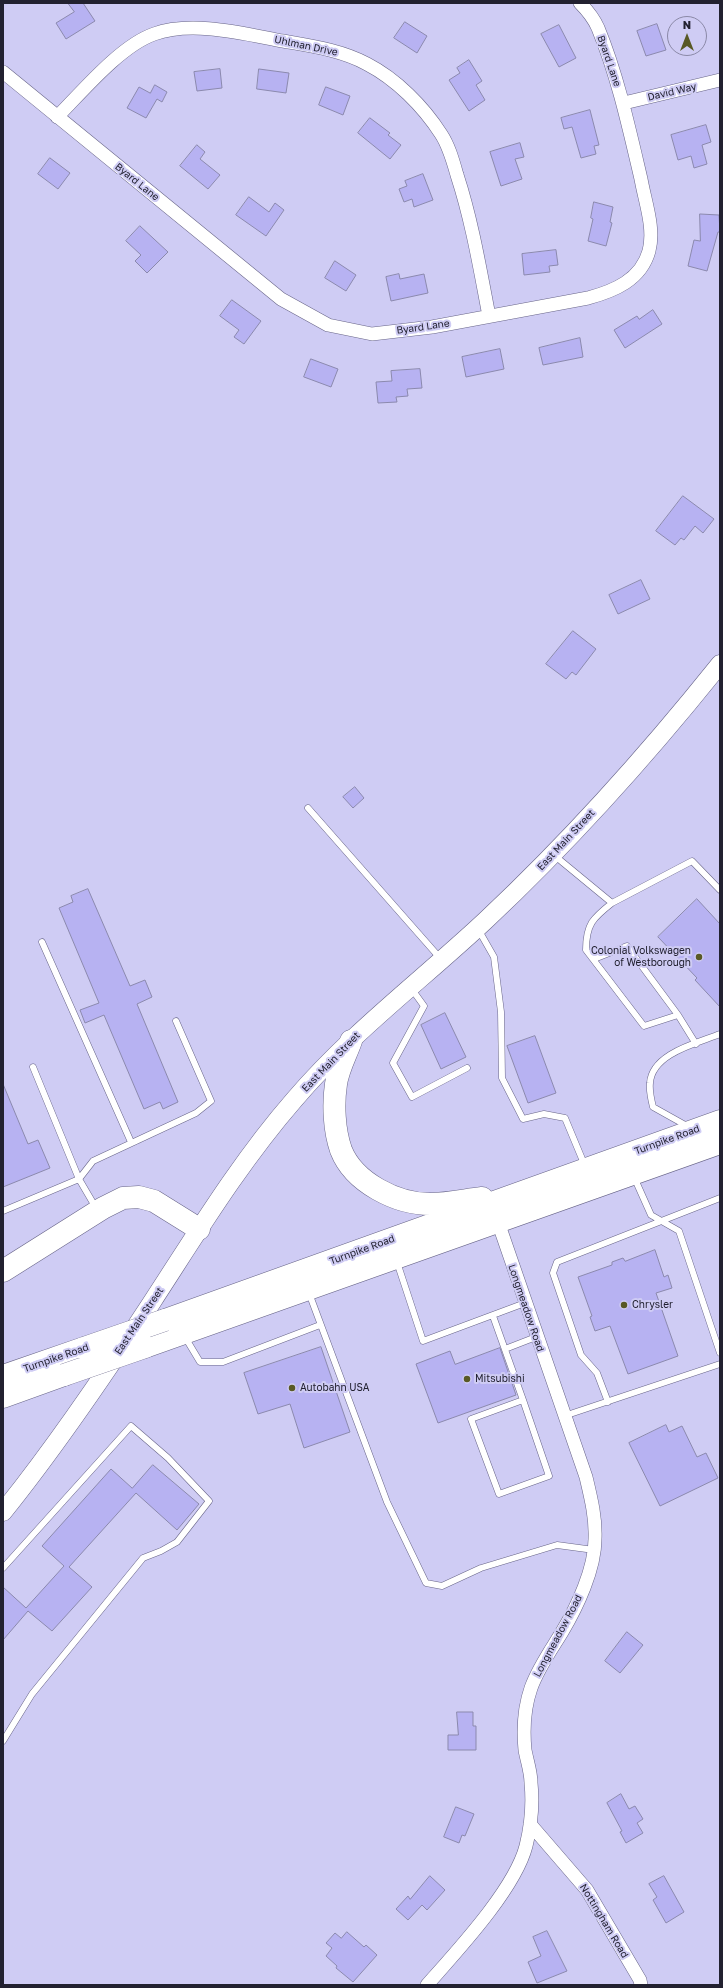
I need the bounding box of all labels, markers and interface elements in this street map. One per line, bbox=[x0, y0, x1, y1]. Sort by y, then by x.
north arrow bbox=[667, 16, 707, 56]
text: N bbox=[683, 18, 691, 31]
street label: Uhlman Drive bbox=[273, 33, 339, 59]
street label: Byard Lane bbox=[595, 34, 623, 88]
street label: David Way bbox=[646, 81, 698, 103]
street label: Byard Lane bbox=[112, 161, 162, 203]
street label: Byard Lane bbox=[396, 317, 450, 337]
street label: East Main Street bbox=[535, 807, 597, 873]
place label: Colonial Volkswagen of Westborough bbox=[591, 945, 691, 968]
marker: Colonial Volkswagen of Westborough bbox=[694, 952, 704, 962]
street label: East Main Street bbox=[299, 1030, 363, 1094]
street label: Turnpike Road bbox=[633, 1123, 701, 1157]
street label: Turnpike Road bbox=[328, 1233, 396, 1267]
street label: Longmeadow Road bbox=[505, 1263, 547, 1353]
street label: East Main Street bbox=[112, 1285, 166, 1357]
place label: Chrysler bbox=[632, 1299, 673, 1311]
marker: Chrysler bbox=[619, 1300, 629, 1310]
street label: Turnpike Road bbox=[22, 1341, 90, 1375]
place label: Mitsubishi bbox=[475, 1373, 525, 1385]
marker: Mitsubishi bbox=[462, 1374, 472, 1384]
place label: Autobahn USA bbox=[300, 1382, 369, 1394]
marker: Autobahn USA bbox=[287, 1383, 297, 1393]
street label: Longmeadow Road bbox=[531, 1593, 585, 1679]
street label: Nottingham Road bbox=[577, 1882, 631, 1960]

